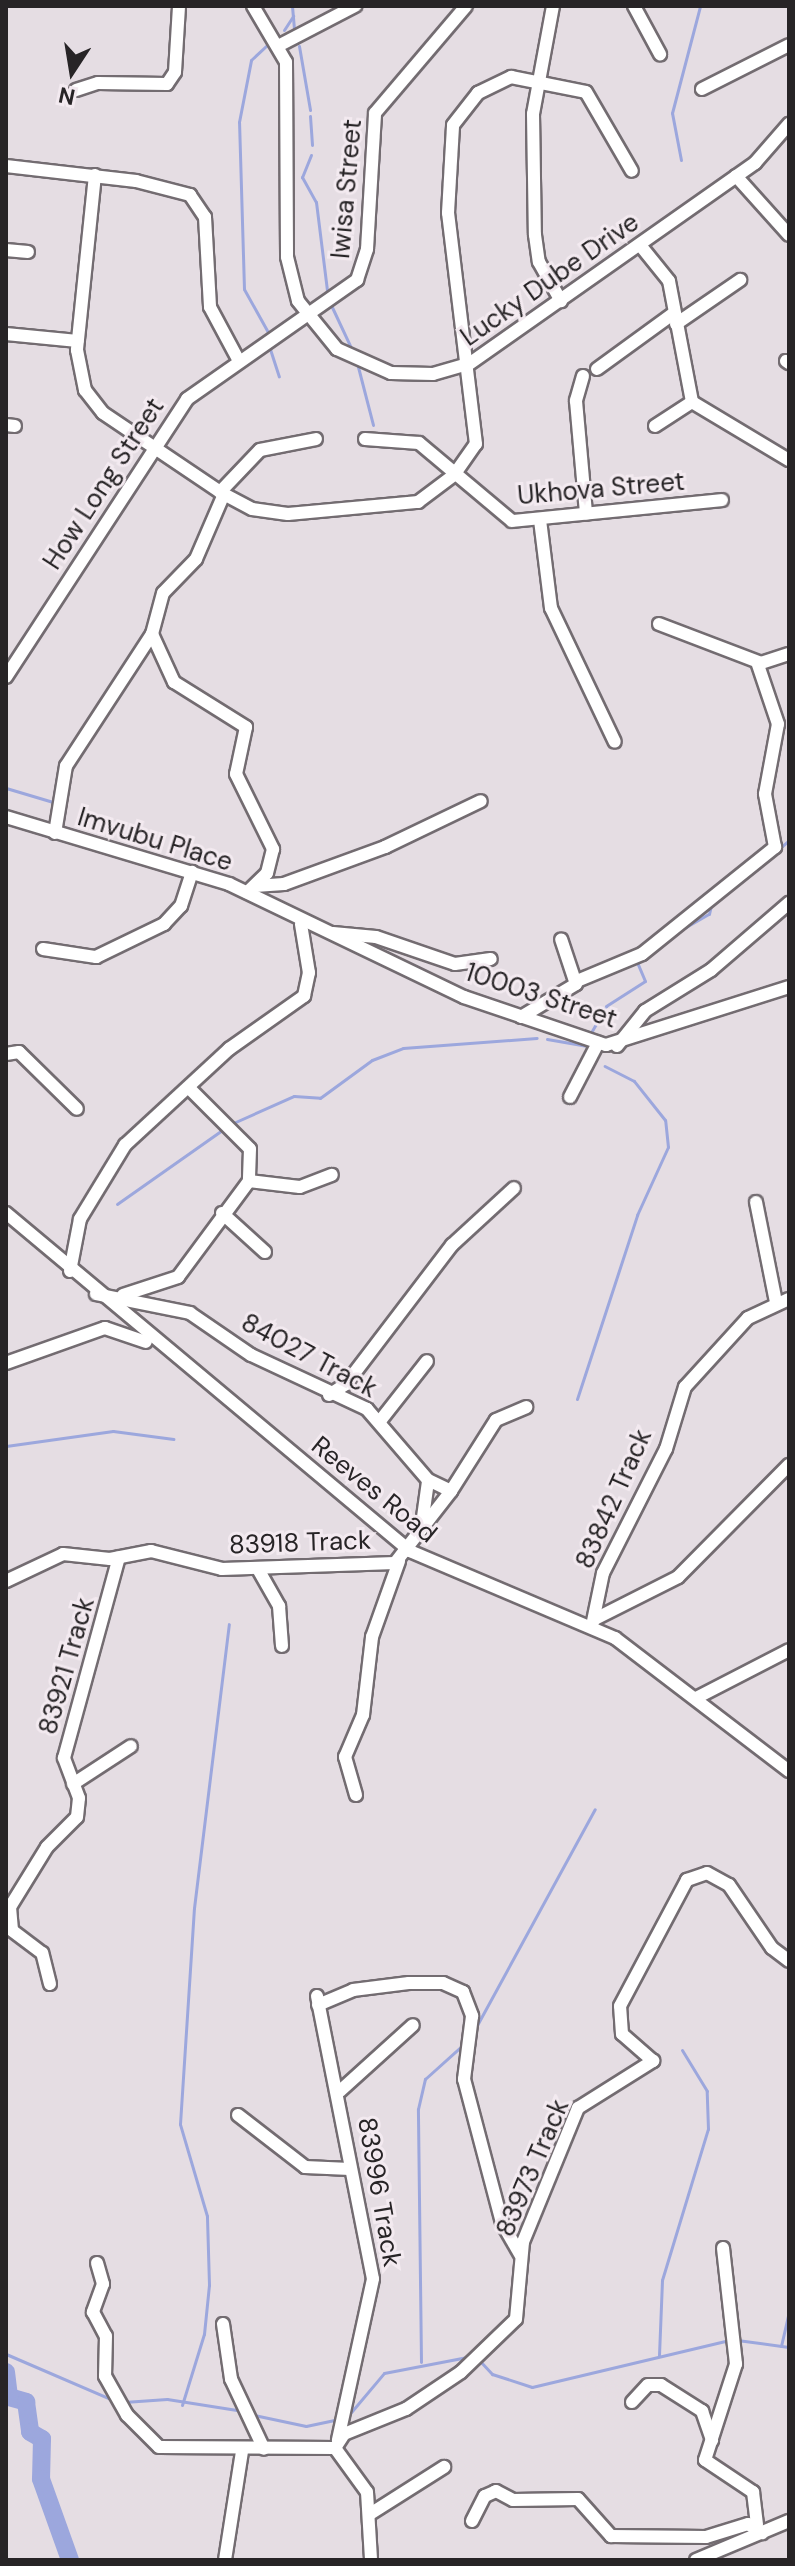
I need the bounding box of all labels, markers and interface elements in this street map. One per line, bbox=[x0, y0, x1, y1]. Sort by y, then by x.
north arrow bbox=[32, 32, 112, 112]
text: N bbox=[56, 80, 78, 112]
street label: Iwisa Street bbox=[325, 118, 369, 260]
street label: Lucky Dube Drive bbox=[455, 207, 645, 353]
street label: How Long Street bbox=[37, 392, 171, 576]
street label: Ukhova Street bbox=[516, 466, 686, 512]
street label: Imvubu Place bbox=[74, 802, 236, 878]
street label: 10003 Street bbox=[461, 957, 621, 1035]
street label: 84027 Track bbox=[236, 1307, 382, 1405]
street label: 83842 Track bbox=[569, 1424, 659, 1574]
street label: Reeves Road bbox=[305, 1430, 443, 1550]
street label: 83918 Track bbox=[229, 1525, 371, 1561]
street label: 83921 Track bbox=[33, 1594, 101, 1738]
street label: 83973 Track bbox=[490, 2095, 576, 2241]
street label: 83996 Track bbox=[351, 2115, 407, 2269]

